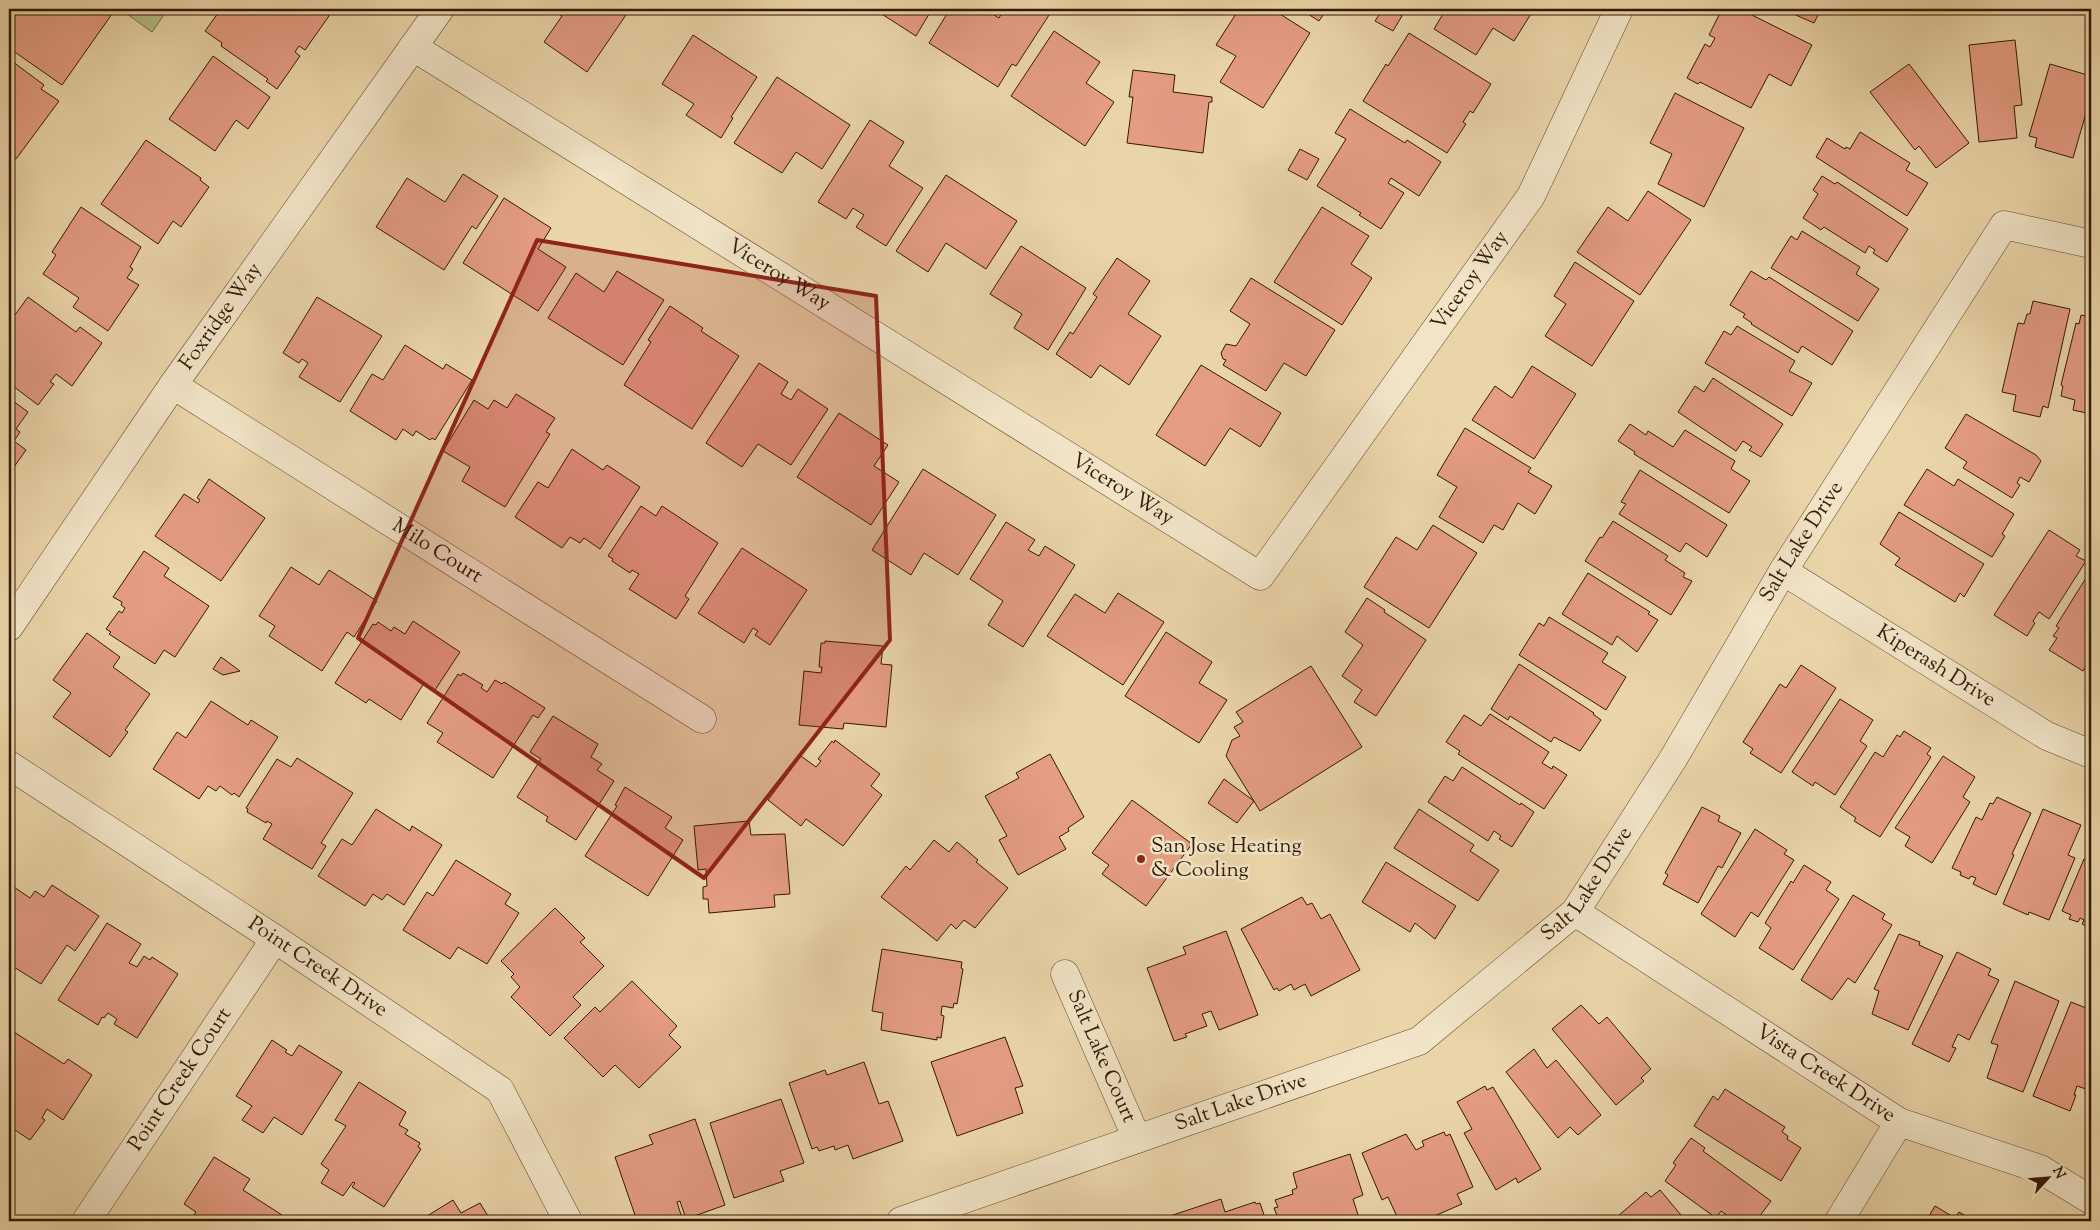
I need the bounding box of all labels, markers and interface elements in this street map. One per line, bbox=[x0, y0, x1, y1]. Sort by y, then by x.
street label: Viceroy Way bbox=[1424, 224, 1517, 337]
street label: Viceroy Way bbox=[721, 232, 836, 319]
street label: Foxridge Way bbox=[173, 256, 270, 377]
street label: Viceroy Way bbox=[1065, 446, 1180, 534]
street label: Salt Lake Drive bbox=[1753, 476, 1851, 608]
street label: Milo Court bbox=[386, 512, 488, 591]
street label: Kiperash Drive bbox=[1870, 618, 2001, 715]
street label: Salt Lake Drive bbox=[1535, 821, 1641, 949]
place label: San Jose Heating & Cooling bbox=[1151, 832, 1302, 886]
marker: San Jose Heating & Cooling bbox=[1135, 853, 1147, 865]
street label: Point Creek Drive bbox=[241, 910, 393, 1025]
street label: Salt Lake Court bbox=[1059, 985, 1143, 1128]
street label: Point Creek Court bbox=[122, 1002, 240, 1158]
street label: Vista Creek Drive bbox=[1749, 1017, 1901, 1131]
street label: Salt Lake Drive bbox=[1171, 1066, 1311, 1140]
north arrow bbox=[2022, 1152, 2072, 1202]
text: N bbox=[2046, 1164, 2069, 1183]

